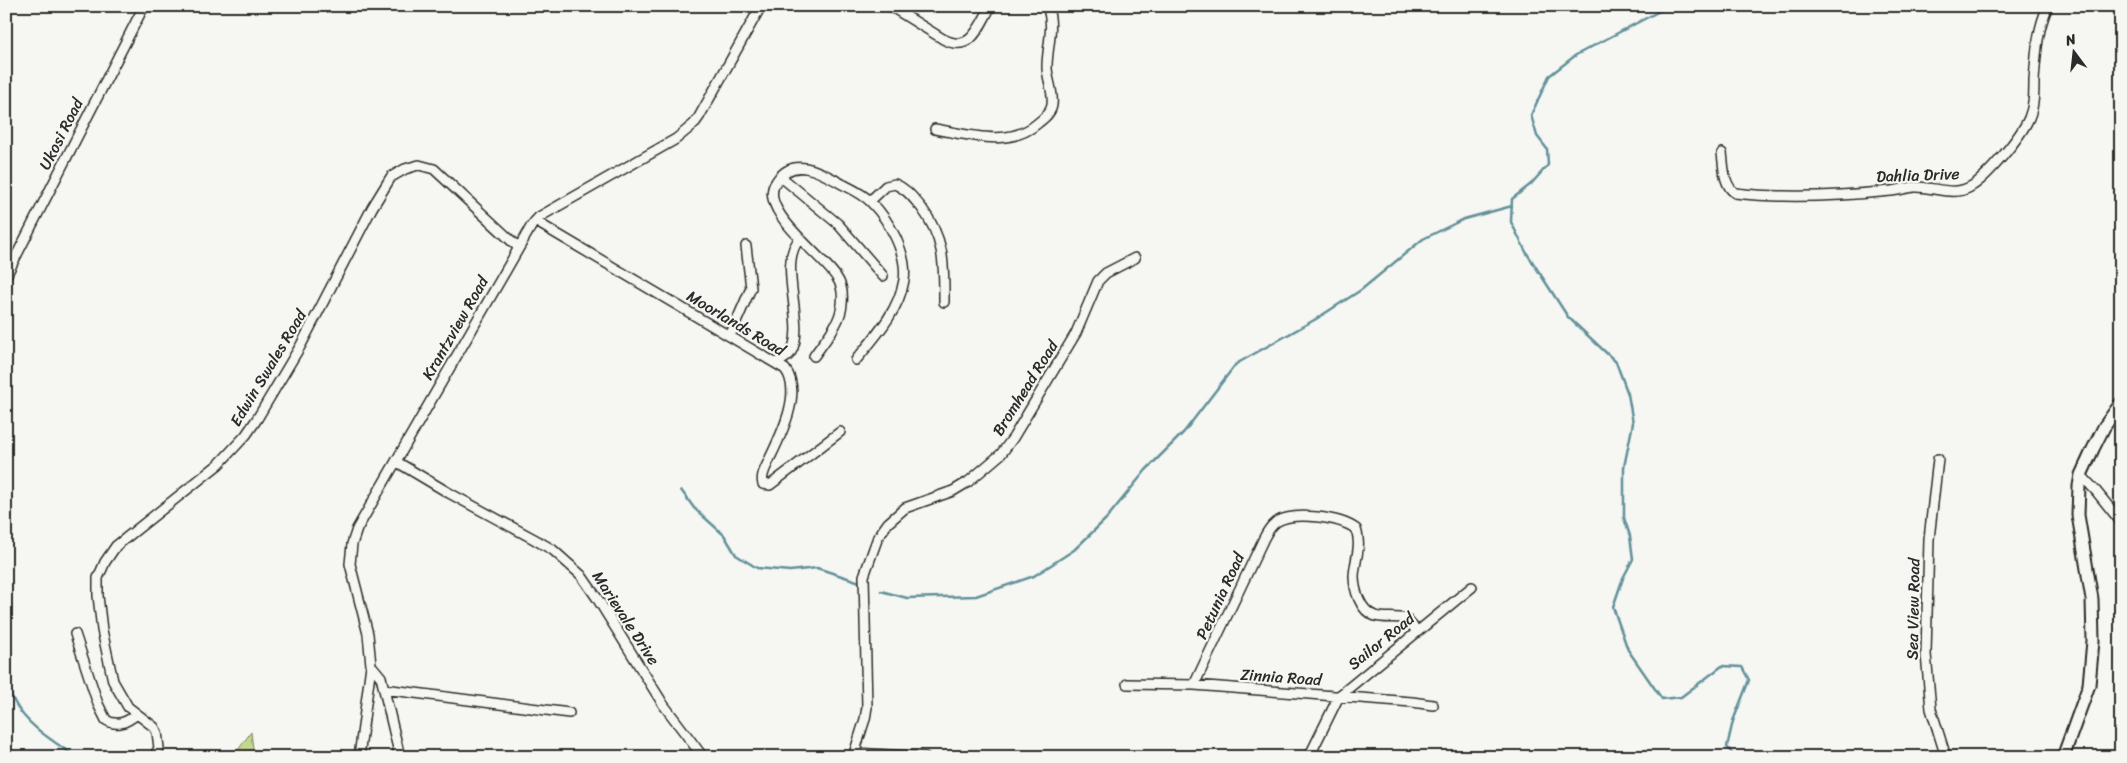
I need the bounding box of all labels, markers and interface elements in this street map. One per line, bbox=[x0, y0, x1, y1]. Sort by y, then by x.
text: N bbox=[2062, 27, 2079, 54]
north arrow bbox=[2050, 28, 2100, 78]
street label: Ukosi Road bbox=[31, 92, 92, 175]
street label: Dahlia Drive bbox=[1876, 159, 1960, 191]
street label: Krantzview Road bbox=[413, 269, 497, 386]
street label: Moorlands Road bbox=[681, 282, 793, 365]
street label: Edwin Swales Road bbox=[222, 303, 315, 432]
street label: Bromhead Road bbox=[984, 333, 1067, 442]
street label: Petunia Road bbox=[1187, 546, 1253, 644]
street label: Sea View Road bbox=[1898, 556, 1928, 660]
street label: Marievale Drive bbox=[584, 565, 668, 671]
street label: Sailor Road bbox=[1341, 604, 1422, 677]
street label: Zinnia Road bbox=[1239, 660, 1324, 694]

